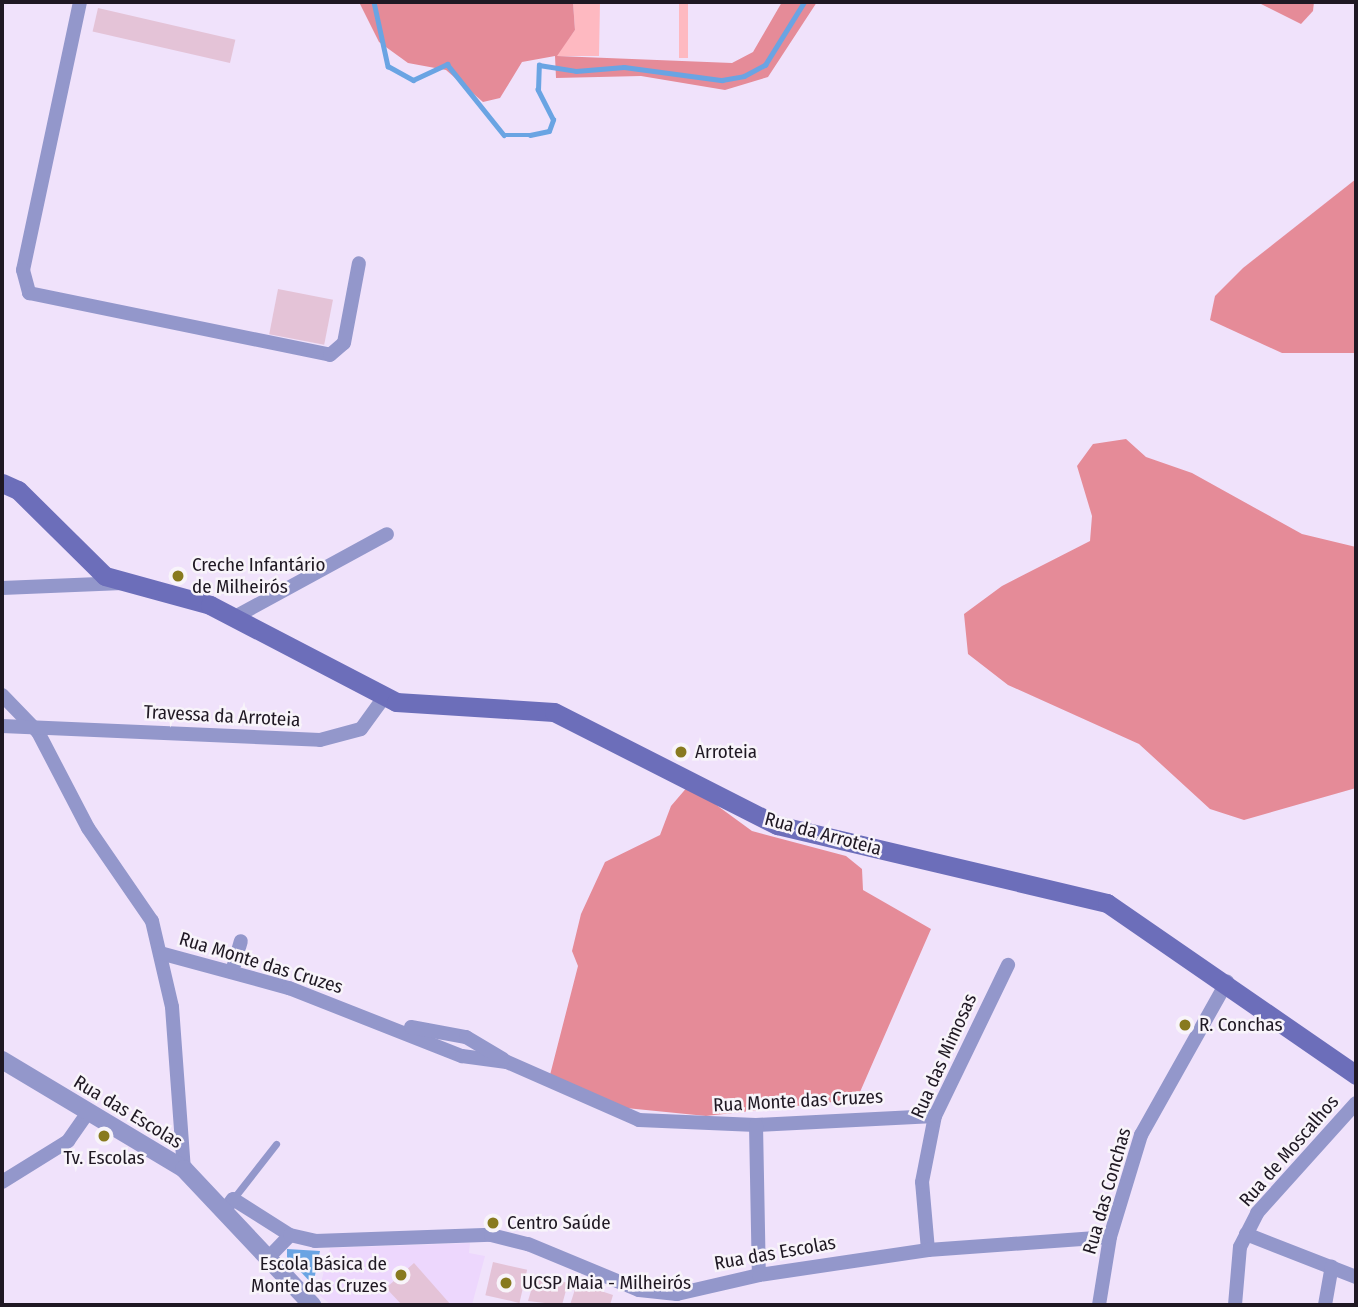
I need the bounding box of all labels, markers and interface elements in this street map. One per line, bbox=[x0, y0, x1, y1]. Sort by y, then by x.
place label: Creche Infantário de Milheirós bbox=[192, 554, 325, 598]
marker: Creche Infantário de Milheirós bbox=[170, 568, 186, 584]
street label: Travessa da Arroteia bbox=[143, 701, 301, 731]
place label: Arroteia bbox=[695, 741, 757, 763]
marker: Arroteia bbox=[673, 744, 689, 760]
street label: Rua da Arroteia bbox=[762, 807, 884, 861]
street label: Rua Monte das Cruzes bbox=[176, 927, 346, 999]
street label: Rua das Mimosas bbox=[906, 990, 982, 1122]
place label: R. Conchas bbox=[1199, 1014, 1283, 1036]
marker: R. Conchas bbox=[1177, 1017, 1193, 1033]
street label: Rua das Escolas bbox=[69, 1071, 187, 1153]
street label: Rua Monte das Cruzes bbox=[712, 1085, 884, 1117]
street label: Rua de Moscalhos bbox=[1234, 1091, 1344, 1211]
street label: Rua das Conchas bbox=[1078, 1125, 1136, 1257]
marker: Tv. Escolas bbox=[96, 1128, 112, 1144]
place label: Tv. Escolas bbox=[63, 1147, 145, 1169]
place label: Centro Saúde bbox=[507, 1212, 611, 1234]
marker: Centro Saúde bbox=[485, 1215, 501, 1231]
street label: Rua das Escolas bbox=[712, 1231, 838, 1275]
place label: Escola Básica de Monte das Cruzes bbox=[251, 1253, 387, 1297]
marker: Escola Básica de Monte das Cruzes bbox=[393, 1267, 409, 1283]
place label: UCSP Maia - Milheirós bbox=[522, 1272, 691, 1294]
marker: UCSP Maia - Milheirós bbox=[496, 1273, 516, 1293]

